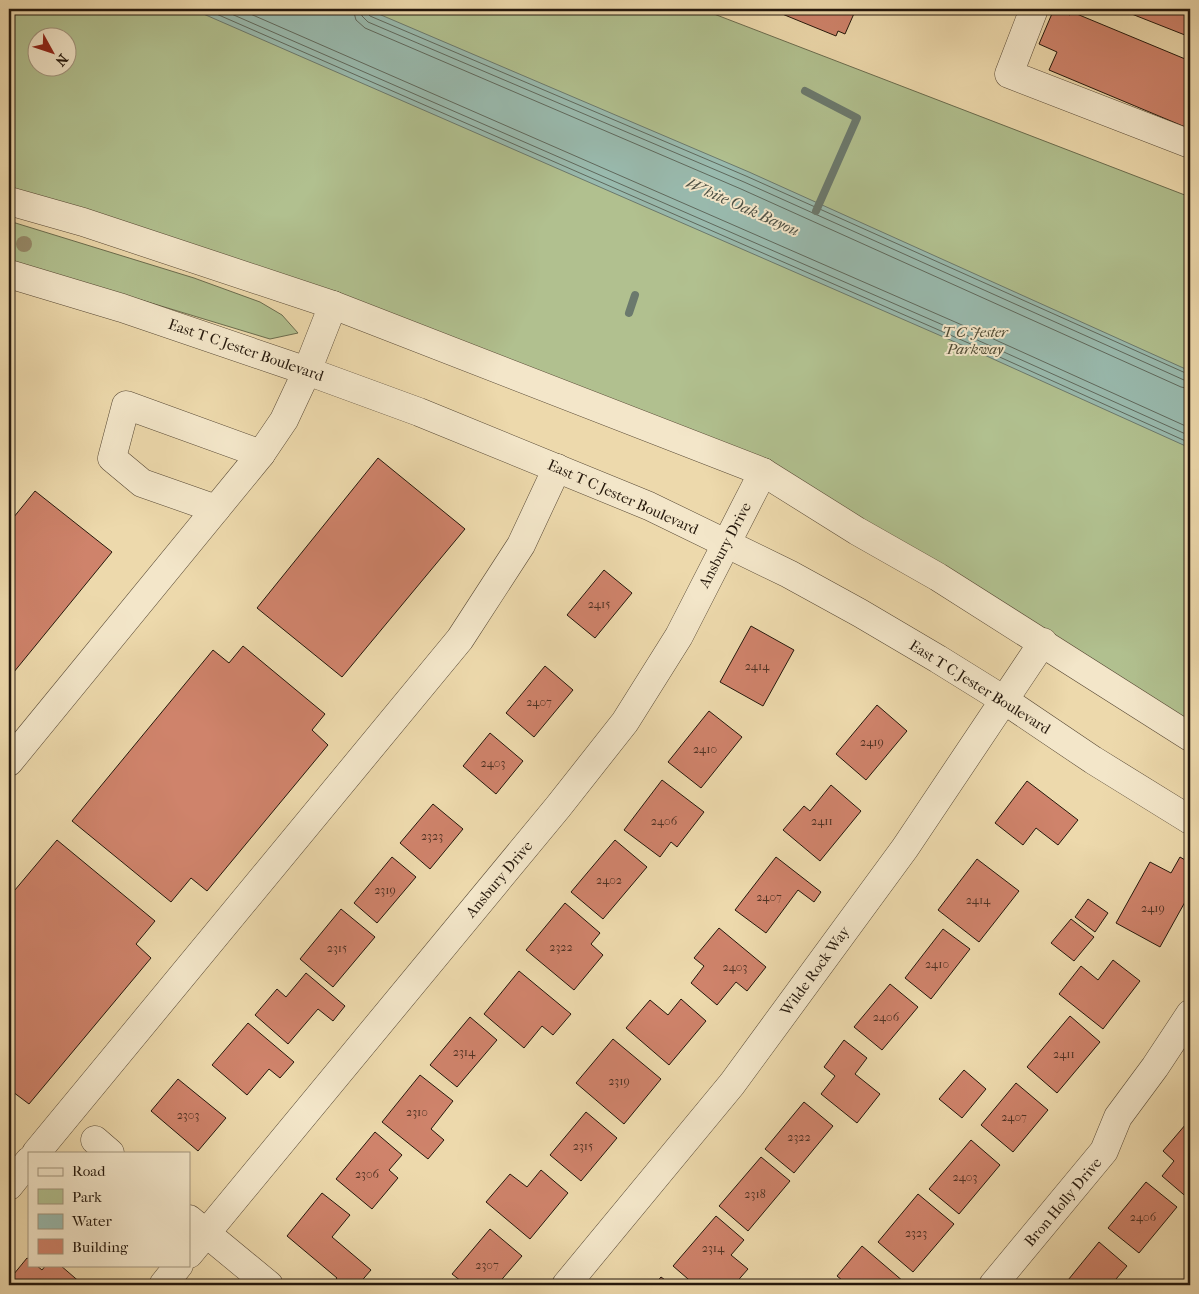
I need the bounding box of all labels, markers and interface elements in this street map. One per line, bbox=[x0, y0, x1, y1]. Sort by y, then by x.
north arrow bbox=[28, 28, 78, 78]
text: N bbox=[51, 51, 72, 70]
water label: White Oak Bayou bbox=[683, 173, 802, 240]
street label: East T C Jester Boulevard bbox=[166, 315, 327, 385]
park label: T C Jester Parkway bbox=[942, 323, 1009, 358]
street label: East T C Jester Boulevard bbox=[545, 456, 702, 539]
street label: Ansbury Drive bbox=[694, 499, 755, 592]
house number: 2415 bbox=[588, 597, 610, 611]
street label: East T C Jester Boulevard bbox=[906, 636, 1055, 738]
house number: 2414 bbox=[745, 659, 770, 673]
house number: 2407 bbox=[526, 695, 552, 709]
house number: 2419 bbox=[860, 735, 884, 749]
house number: 2410 bbox=[693, 742, 717, 756]
house number: 2403 bbox=[481, 756, 505, 770]
house number: 2406 bbox=[651, 814, 678, 828]
house number: 2411 bbox=[811, 814, 833, 828]
house number: 2323 bbox=[421, 829, 443, 843]
street label: Ansbury Drive bbox=[461, 837, 537, 922]
house number: 2402 bbox=[596, 873, 622, 887]
house number: 2319 bbox=[374, 883, 396, 897]
house number: 2407 bbox=[756, 890, 782, 904]
house number: 2414 bbox=[966, 893, 991, 907]
house number: 2419 bbox=[1141, 901, 1165, 915]
street label: Wilde Rock Way bbox=[776, 922, 854, 1020]
house number: 2322 bbox=[549, 940, 573, 954]
house number: 2315 bbox=[327, 941, 347, 955]
house number: 2410 bbox=[925, 957, 949, 971]
house number: 2403 bbox=[723, 960, 747, 974]
house number: 2406 bbox=[873, 1010, 900, 1024]
house number: 2314 bbox=[453, 1045, 476, 1059]
house number: 2411 bbox=[1053, 1047, 1075, 1061]
house number: 2319 bbox=[608, 1074, 630, 1088]
house number: 2310 bbox=[406, 1105, 428, 1119]
house number: 2303 bbox=[177, 1108, 199, 1122]
house number: 2407 bbox=[1001, 1110, 1027, 1124]
house number: 2322 bbox=[787, 1130, 811, 1144]
house number: 2315 bbox=[573, 1139, 593, 1153]
legend bbox=[28, 1152, 190, 1266]
street label: Bron Holly Drive bbox=[1021, 1153, 1106, 1250]
text: Road bbox=[72, 1162, 106, 1180]
house number: 2306 bbox=[355, 1167, 380, 1181]
house number: 2403 bbox=[953, 1170, 977, 1184]
house number: 2318 bbox=[744, 1187, 766, 1201]
text: Park bbox=[72, 1188, 102, 1206]
house number: 2406 bbox=[1130, 1210, 1157, 1224]
text: Water bbox=[71, 1212, 112, 1230]
house number: 2323 bbox=[905, 1226, 927, 1240]
text: Building bbox=[72, 1238, 129, 1256]
house number: 2314 bbox=[702, 1241, 725, 1255]
house number: 2307 bbox=[475, 1258, 499, 1272]

